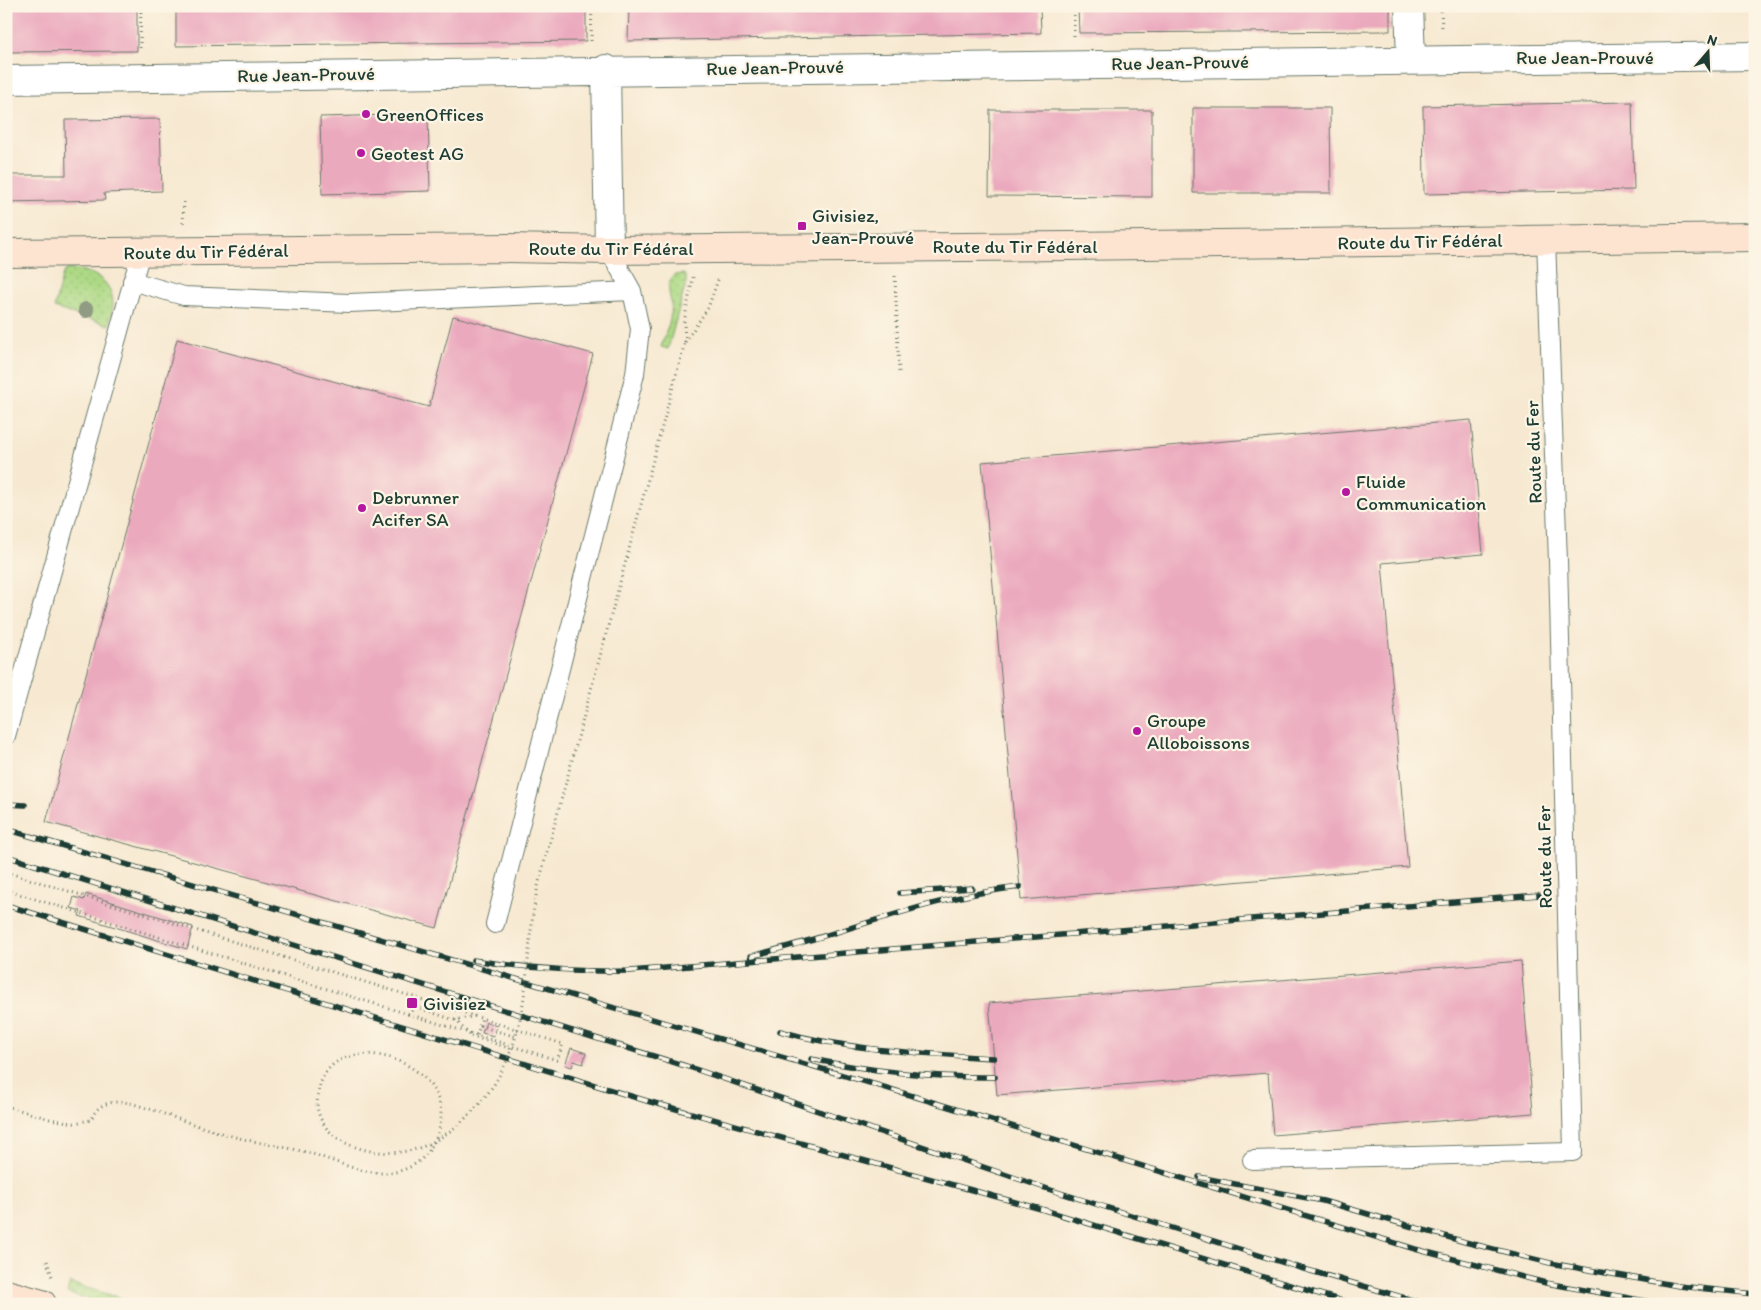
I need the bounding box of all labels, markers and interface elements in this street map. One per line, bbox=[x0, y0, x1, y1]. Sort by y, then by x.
north arrow bbox=[1684, 28, 1734, 78]
text: N bbox=[1705, 31, 1719, 50]
street label: Rue Jean-Prouvé bbox=[1516, 46, 1654, 69]
street label: Rue Jean-Prouvé bbox=[1111, 50, 1249, 75]
street label: Rue Jean-Prouvé bbox=[706, 55, 844, 80]
street label: Rue Jean-Prouvé bbox=[237, 62, 375, 87]
place label: GreenOffices bbox=[376, 103, 484, 126]
marker: GreenOffices bbox=[360, 108, 372, 120]
place label: Geotest AG bbox=[371, 142, 464, 165]
marker: Geotest AG bbox=[355, 147, 367, 159]
place label: Givisiez, Jean-Prouvé bbox=[812, 204, 914, 249]
marker: Givisiez, Jean-Prouvé bbox=[796, 220, 808, 232]
street label: Route du Tir Fédéral bbox=[1337, 229, 1503, 254]
street label: Route du Tir Fédéral bbox=[932, 235, 1098, 258]
street label: Route du Tir Fédéral bbox=[528, 237, 694, 260]
street label: Route du Tir Fédéral bbox=[123, 239, 289, 264]
street label: Route du Fer bbox=[1520, 400, 1547, 504]
place label: Fluide Communication bbox=[1356, 470, 1487, 515]
place label: Debrunner Acifer SA bbox=[372, 486, 460, 531]
marker: Fluide Communication bbox=[1340, 486, 1352, 498]
marker: Debrunner Acifer SA bbox=[356, 502, 368, 514]
place label: Groupe Alloboissons bbox=[1147, 709, 1250, 754]
marker: Groupe Alloboissons bbox=[1131, 725, 1143, 737]
street label: Route du Fer bbox=[1532, 805, 1557, 909]
place label: Givisiez bbox=[423, 992, 486, 1015]
marker: Givisiez bbox=[405, 996, 419, 1010]

